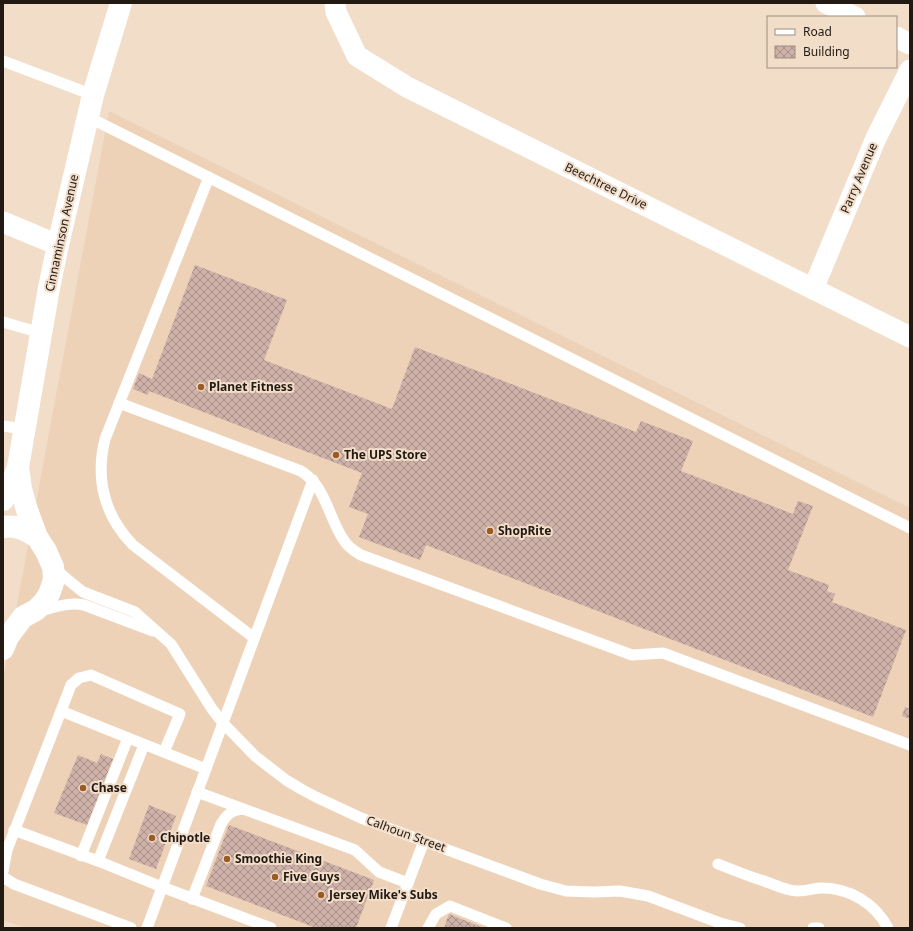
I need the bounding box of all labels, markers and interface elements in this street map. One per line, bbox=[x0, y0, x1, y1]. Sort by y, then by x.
legend bbox=[767, 16, 897, 68]
text: Road bbox=[803, 23, 832, 40]
text: Building bbox=[803, 43, 850, 60]
street label: Parry Avenue bbox=[836, 140, 881, 216]
street label: Beechtree Drive bbox=[562, 158, 651, 213]
street label: Cinnaminson Avenue bbox=[41, 172, 82, 293]
place label: Planet Fitness bbox=[209, 378, 293, 395]
marker: Planet Fitness bbox=[196, 382, 206, 392]
place label: The UPS Store bbox=[344, 446, 427, 463]
marker: The UPS Store bbox=[331, 450, 341, 460]
place label: ShopRite bbox=[498, 522, 551, 539]
marker: ShopRite bbox=[485, 526, 495, 536]
place label: Chase bbox=[91, 779, 127, 796]
marker: Chase bbox=[78, 783, 88, 793]
street label: Calhoun Street bbox=[364, 811, 449, 856]
place label: Chipotle bbox=[160, 829, 210, 846]
marker: Chipotle bbox=[147, 833, 157, 843]
place label: Smoothie King bbox=[235, 850, 322, 867]
marker: Smoothie King bbox=[222, 854, 232, 864]
place label: Five Guys bbox=[283, 868, 340, 885]
marker: Five Guys bbox=[270, 872, 280, 882]
place label: Jersey Mike's Subs bbox=[328, 886, 438, 903]
marker: Jersey Mike's Subs bbox=[316, 890, 326, 900]

